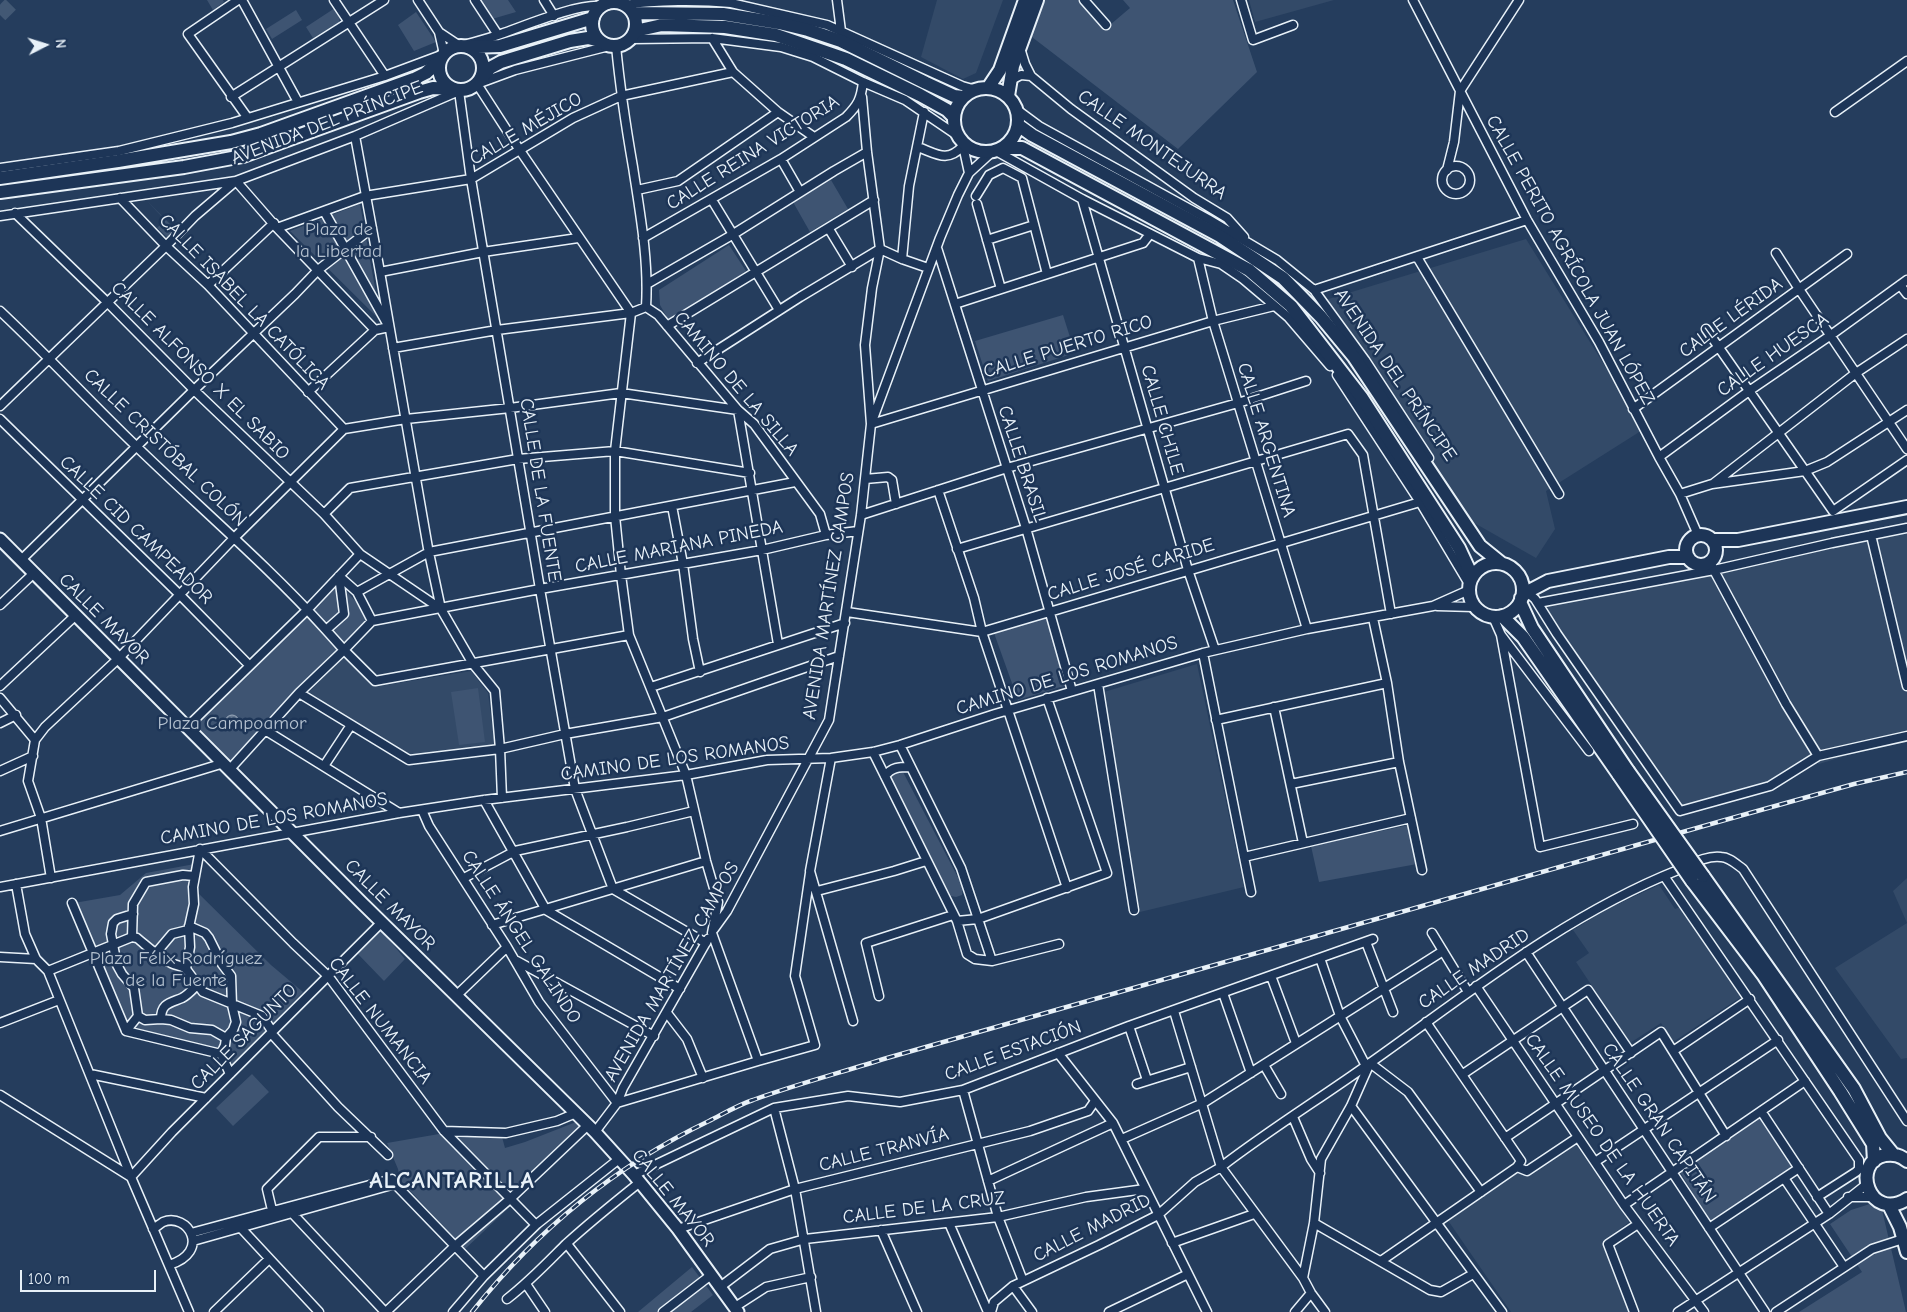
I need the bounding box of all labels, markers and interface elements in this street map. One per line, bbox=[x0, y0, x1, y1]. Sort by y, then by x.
north arrow bbox=[20, 20, 70, 70]
text: N bbox=[52, 38, 69, 49]
street label: AVENIDA DEL PRÍNCIPE bbox=[228, 76, 426, 170]
street label: CALLE MONTEJURRA bbox=[1073, 85, 1231, 205]
street label: CALLE MÉJICO bbox=[466, 88, 586, 170]
street label: CALLE REINA VICTORIA bbox=[662, 91, 844, 215]
street label: CALLE PERITO AGRÍCOLA JUAN LÓPEZ bbox=[1481, 111, 1659, 409]
street label: CALLE ISABEL LA CATÓLICA bbox=[154, 209, 334, 395]
park label: Plaza de la Libertad bbox=[296, 219, 382, 263]
street label: CALLE LÉRIDA bbox=[1675, 273, 1787, 363]
street label: CALLE ALFONSO X EL SABIO bbox=[106, 277, 294, 465]
street label: AVENIDA DEL PRÍNCIPE bbox=[1329, 284, 1461, 466]
street label: CAMINO DE LA SILLA bbox=[669, 307, 803, 461]
street label: CALLE HUESCA bbox=[1713, 308, 1833, 402]
street label: CALLE PUERTO RICO bbox=[981, 310, 1155, 384]
street label: CALLE ARGENTINA bbox=[1232, 360, 1300, 520]
street label: CALLE CHILE bbox=[1135, 362, 1189, 478]
street label: CALLE CRISTÓBAL COLÓN bbox=[79, 364, 251, 532]
street label: CALLE DE LA FUENTE bbox=[514, 397, 566, 583]
street label: CALLE BRASIL bbox=[992, 403, 1052, 525]
street label: CALLE CID CAMPEADOR bbox=[55, 451, 217, 609]
street label: AVENIDA MARTÍNEZ CAMPOS bbox=[798, 471, 860, 721]
street label: CALLE MARIANA PINEDA bbox=[573, 516, 785, 578]
street label: CALLE JOSÉ CARIDE bbox=[1045, 534, 1217, 606]
street label: CALLE MAYOR bbox=[54, 569, 154, 669]
street label: CAMINO DE LOS ROMANOS bbox=[953, 631, 1181, 721]
park label: Plaza Campoamor bbox=[158, 713, 306, 735]
street label: CAMINO DE LOS ROMANOS bbox=[559, 732, 791, 786]
street label: CAMINO DE LOS ROMANOS bbox=[159, 788, 389, 850]
street label: CALLE ÁNGEL GALINDO bbox=[456, 846, 586, 1028]
street label: CALLE MAYOR bbox=[340, 855, 440, 955]
street label: AVENIDA MARTÍNEZ CAMPOS bbox=[600, 858, 744, 1086]
street label: CALLE MADRID bbox=[1414, 923, 1534, 1015]
park label: Plaza Félix Rodríguez de la Fuente bbox=[90, 948, 262, 992]
street label: CALLE NUMANCIA bbox=[323, 953, 437, 1089]
street label: CALLE SAGUNTO bbox=[186, 979, 302, 1095]
street label: CALLE ESTACIÓN bbox=[941, 1016, 1085, 1086]
street label: CALLE MUSEO DE LA HUERTA bbox=[1520, 1029, 1684, 1251]
street label: CALLE GRAN CAPITÁN bbox=[1597, 1039, 1721, 1207]
street label: CALLE TRANVÍA bbox=[817, 1123, 951, 1177]
street label: CALLE MAYOR bbox=[627, 1144, 719, 1252]
district label: ALCANTARILLA bbox=[368, 1167, 536, 1195]
street label: CALLE DE LA CRUZ bbox=[842, 1187, 1006, 1229]
street label: CALLE MADRID bbox=[1029, 1189, 1155, 1267]
scale bar bbox=[22, 1260, 159, 1292]
text: 100 m bbox=[28, 1270, 70, 1288]

